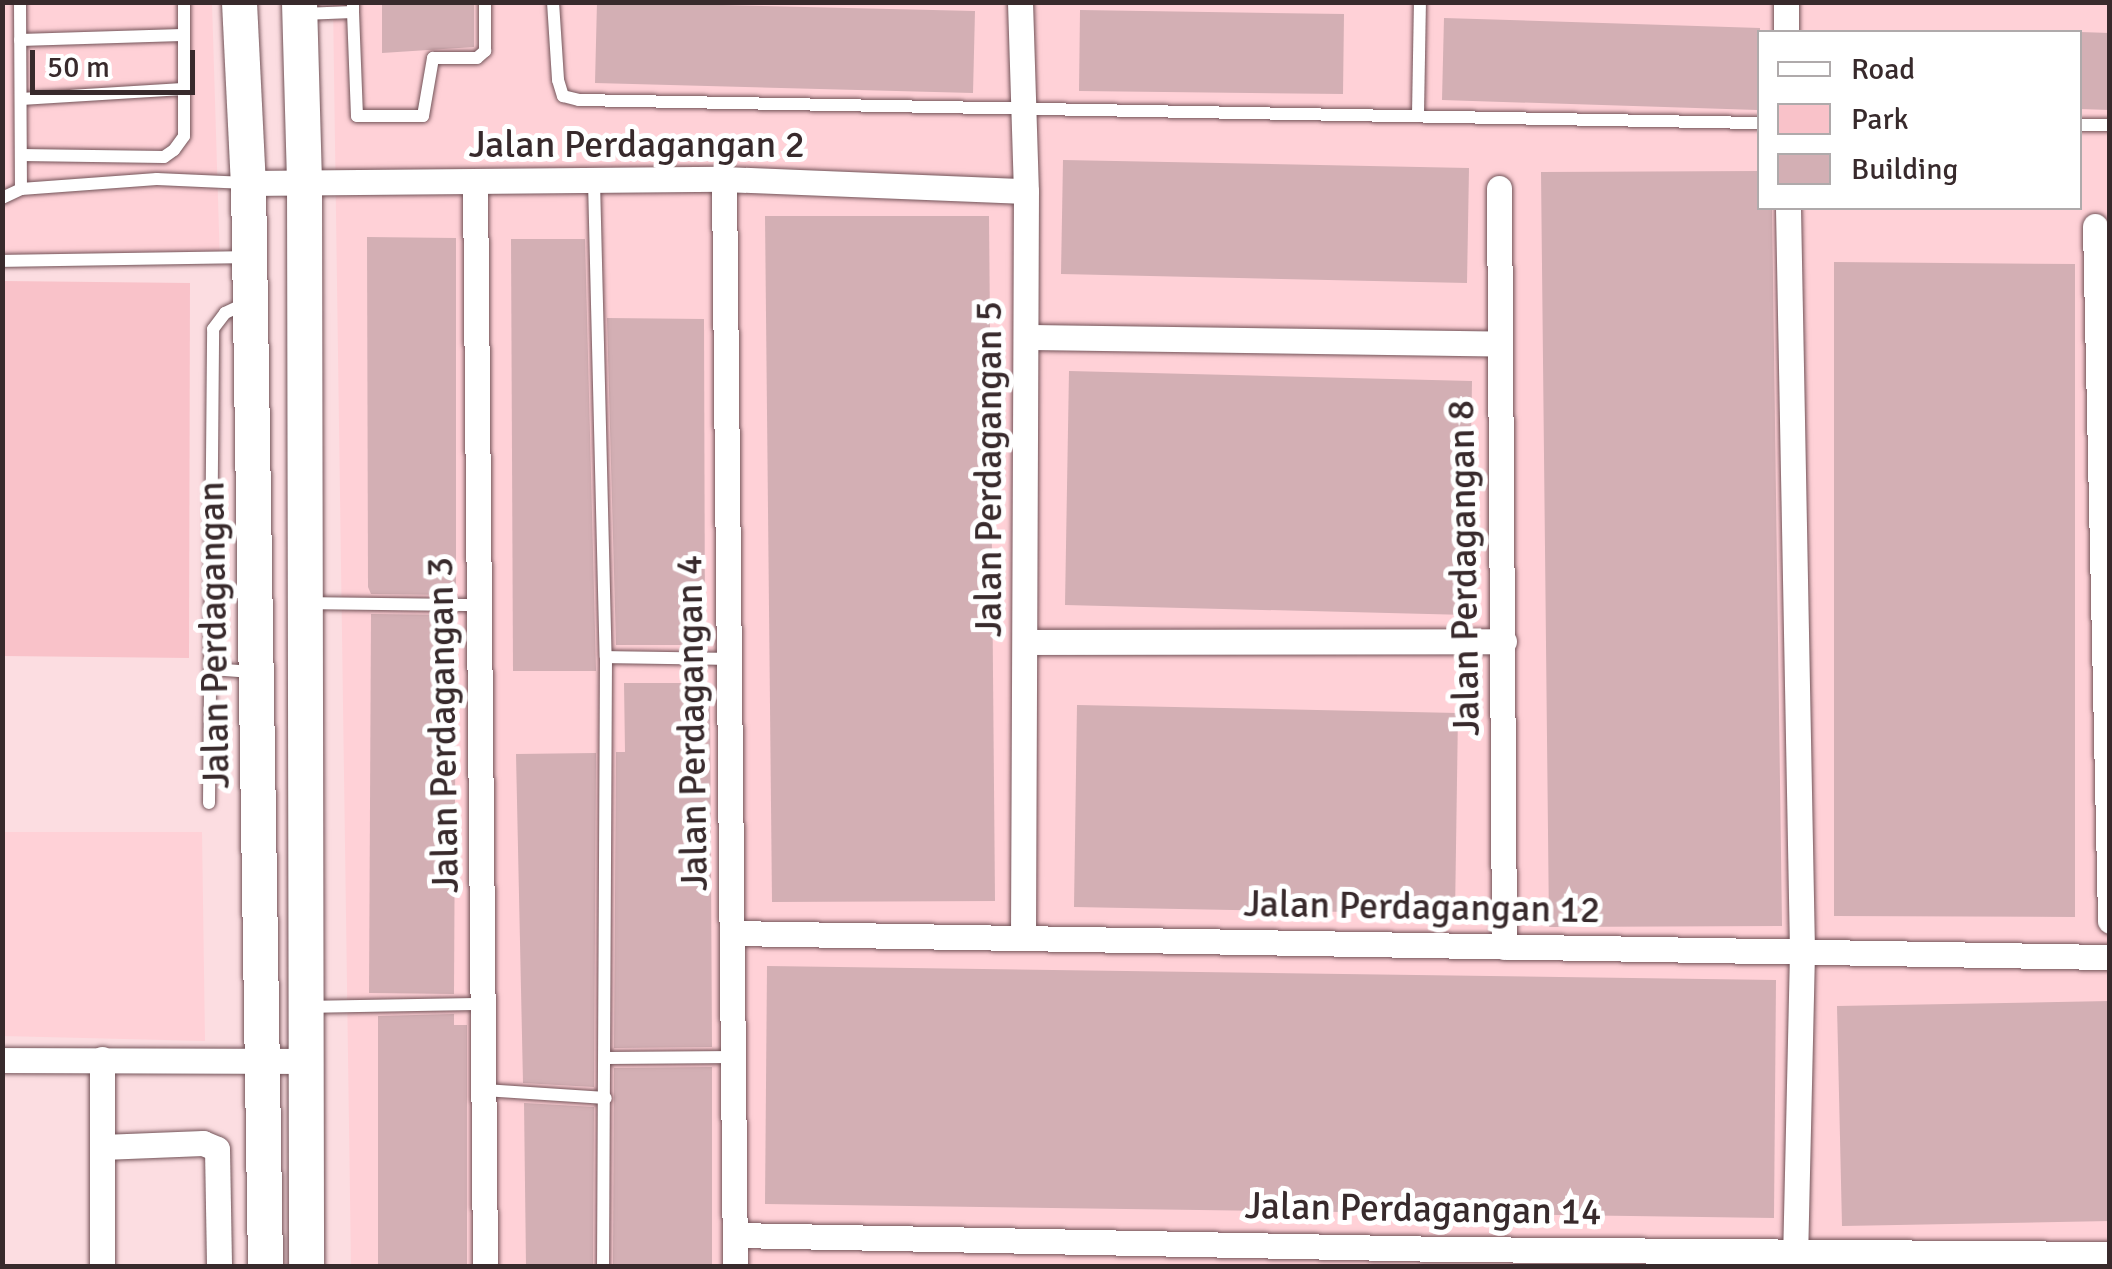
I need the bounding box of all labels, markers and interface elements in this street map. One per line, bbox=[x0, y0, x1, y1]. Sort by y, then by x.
scale bar bbox=[35, 30, 200, 92]
legend bbox=[1757, 30, 2082, 210]
text: 50 m bbox=[47, 49, 110, 86]
text: Road bbox=[1851, 51, 1915, 88]
text: Park bbox=[1851, 101, 1909, 138]
street label: Jalan Perdagangan 2 bbox=[469, 122, 805, 168]
text: Building bbox=[1851, 151, 1958, 188]
street label: Jalan Perdagangan 5 bbox=[966, 301, 1012, 637]
street label: Jalan Perdagangan 8 bbox=[1438, 399, 1490, 737]
street label: Jalan Perdagangan bbox=[189, 481, 239, 789]
street label: Jalan Perdagangan 4 bbox=[666, 554, 718, 892]
street label: Jalan Perdagangan 3 bbox=[417, 556, 469, 894]
street label: Jalan Perdagangan 12 bbox=[1243, 881, 1601, 933]
street label: Jalan Perdagangan 14 bbox=[1244, 1183, 1602, 1235]

